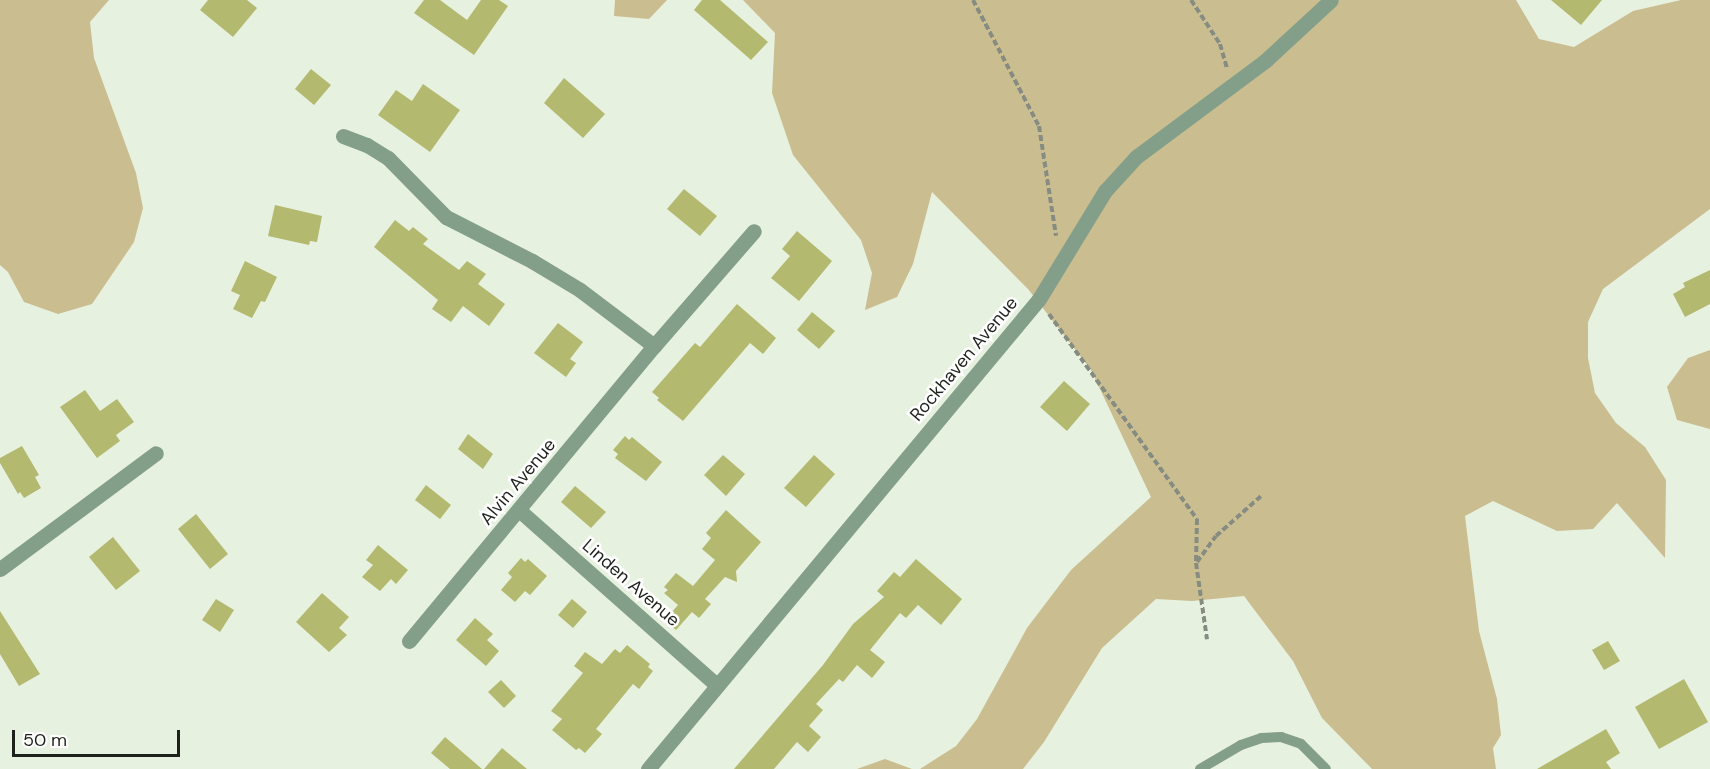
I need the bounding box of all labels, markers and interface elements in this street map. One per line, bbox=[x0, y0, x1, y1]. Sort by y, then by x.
street label: Rockhaven Avenue bbox=[906, 292, 1022, 426]
street label: Alvin Avenue bbox=[476, 434, 560, 530]
street label: Linden Avenue bbox=[578, 535, 684, 631]
scale bar bbox=[15, 718, 183, 756]
text: 50 m bbox=[23, 728, 67, 752]

